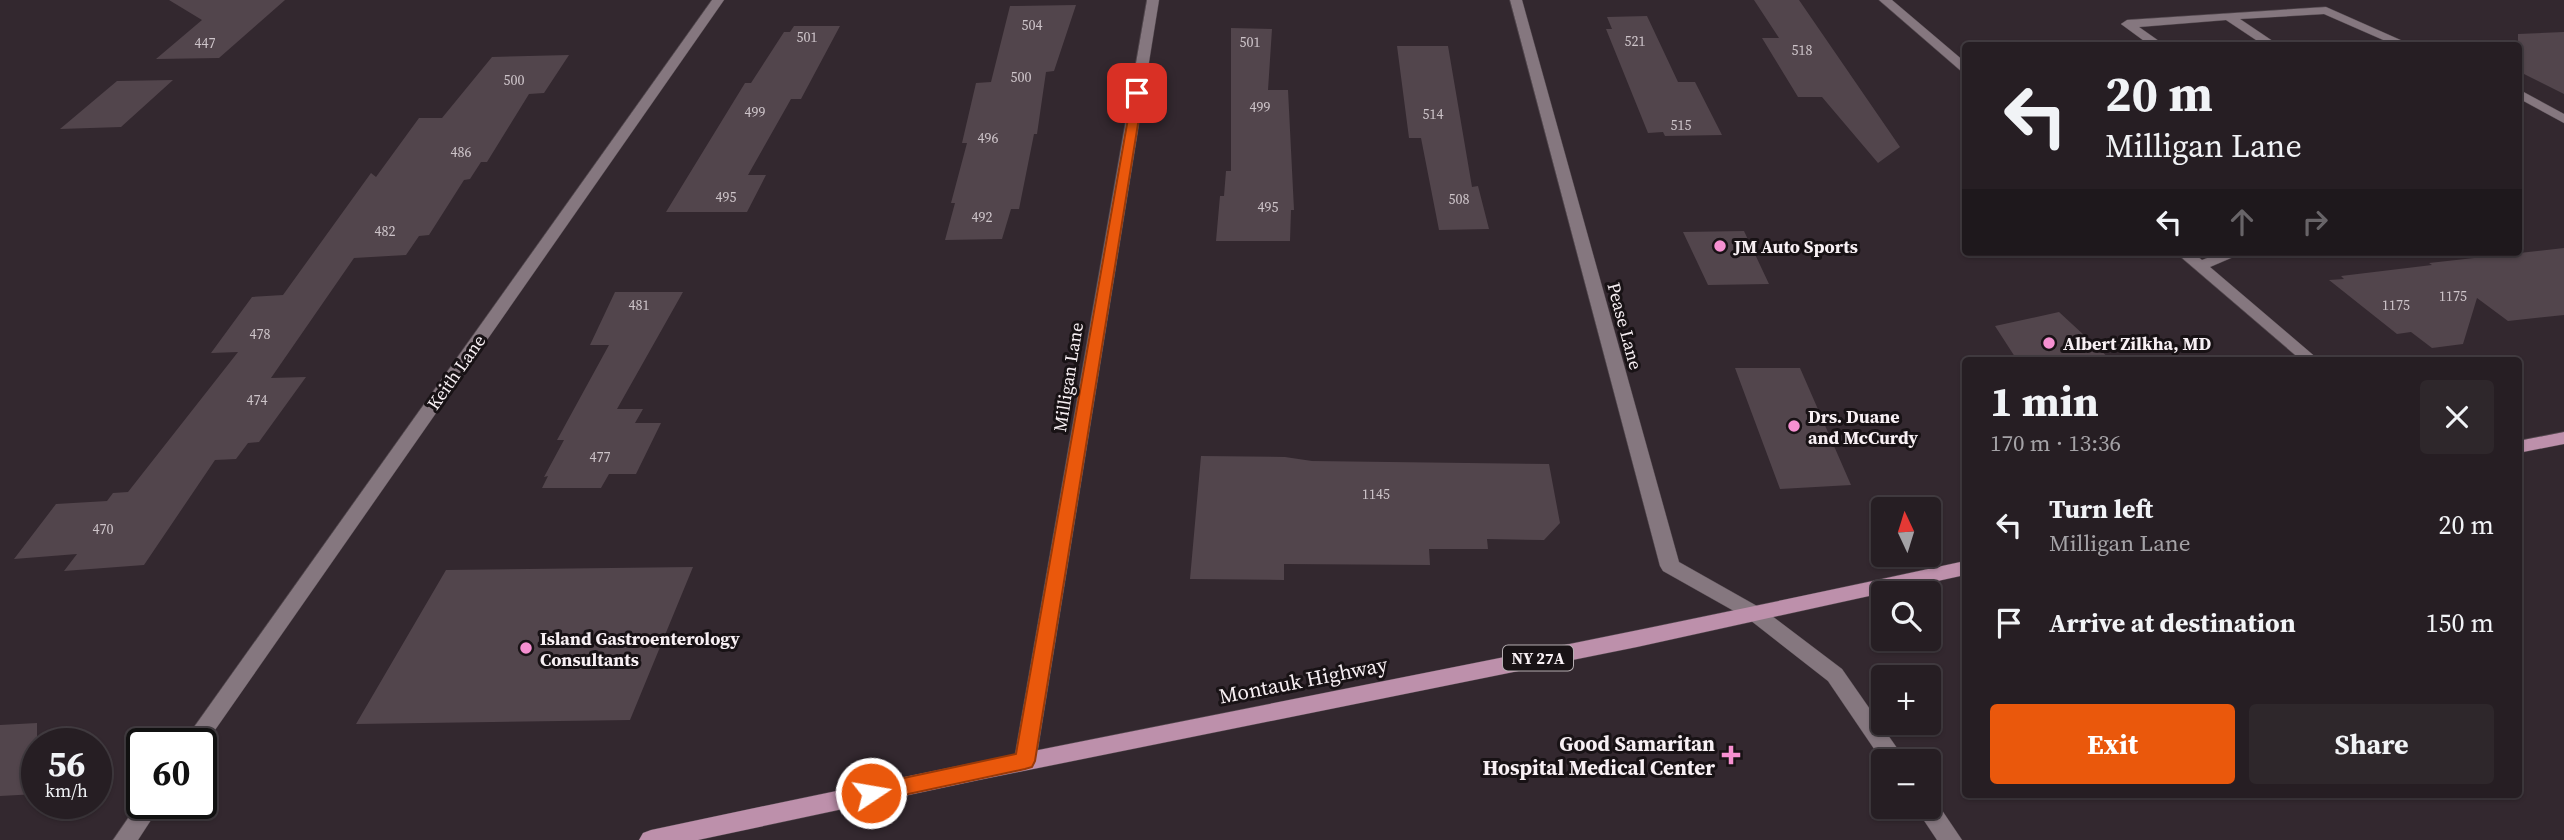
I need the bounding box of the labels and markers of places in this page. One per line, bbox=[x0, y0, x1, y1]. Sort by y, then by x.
pin bbox=[1107, 63, 1167, 123]
place label: JM Auto Sports bbox=[1733, 234, 1858, 259]
marker: JM Auto Sports bbox=[1712, 238, 1728, 254]
place label: Albert Zilkha, MD bbox=[2063, 331, 2212, 356]
marker: Albert Zilkha, MD bbox=[2041, 335, 2057, 351]
place label: Drs. Duane and McCurdy bbox=[1808, 404, 1918, 450]
marker: Drs. Duane and McCurdy bbox=[1786, 418, 1802, 434]
place label: Island Gastroenterology Consultants bbox=[540, 626, 740, 672]
marker: Island Gastroenterology Consultants bbox=[518, 640, 534, 656]
place label: Good Samaritan Hospital Medical Center bbox=[1483, 729, 1715, 782]
marker: Good Samaritan Hospital Medical Center bbox=[1721, 745, 1741, 765]

